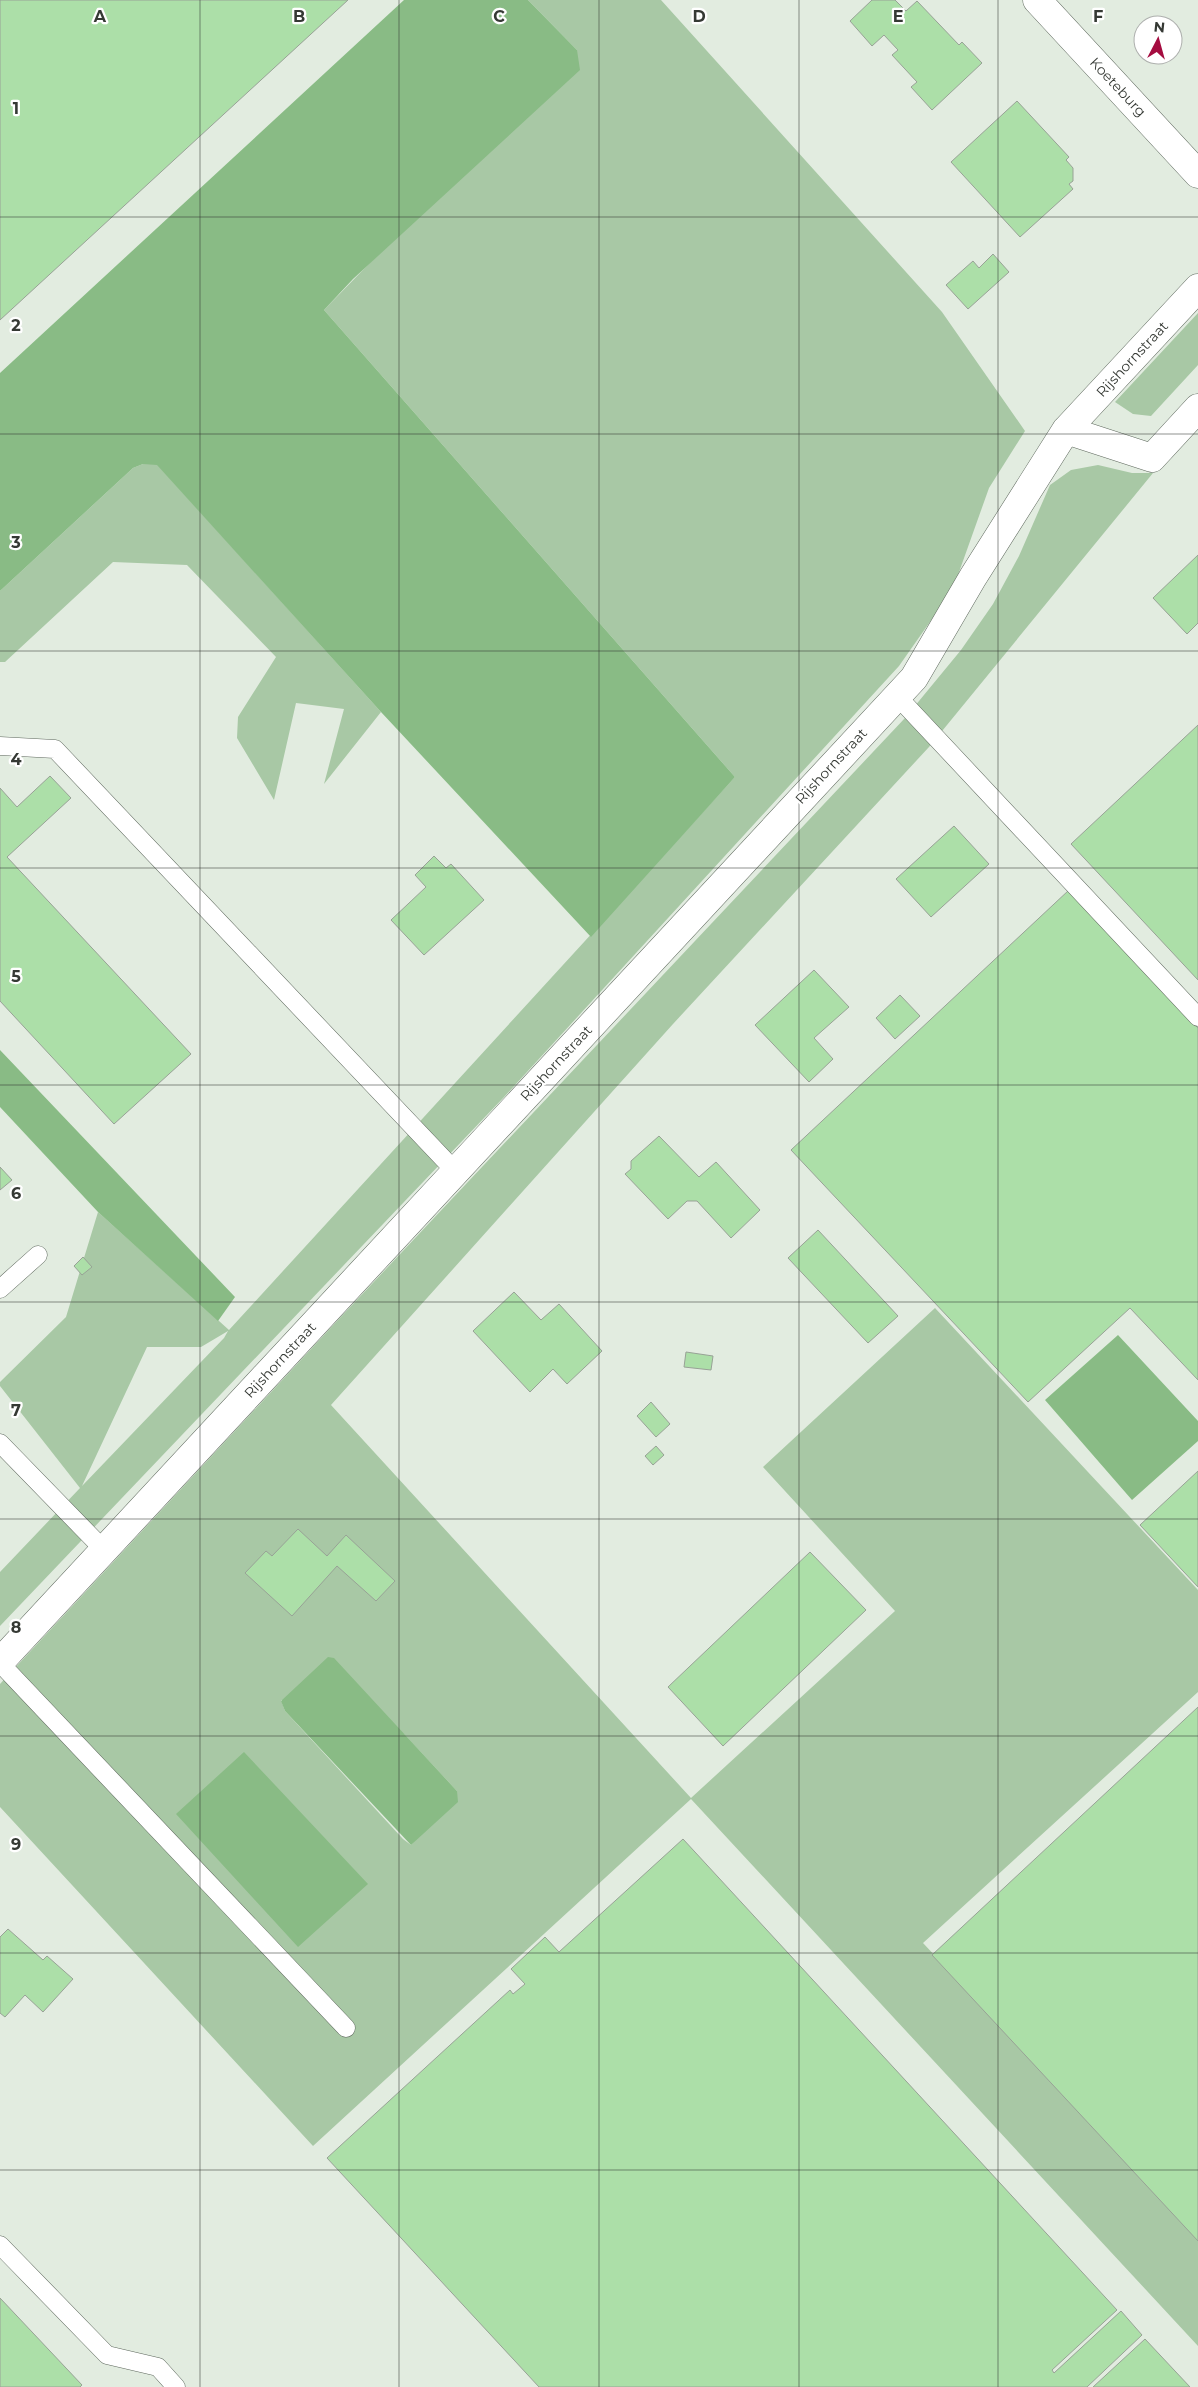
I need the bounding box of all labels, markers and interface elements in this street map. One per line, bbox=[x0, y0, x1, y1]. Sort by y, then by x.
text: A bbox=[93, 7, 107, 26]
text: B bbox=[293, 7, 305, 26]
text: C bbox=[493, 7, 505, 26]
text: D bbox=[692, 7, 706, 26]
text: E bbox=[893, 7, 903, 26]
text: F bbox=[1093, 7, 1103, 26]
north arrow bbox=[1133, 15, 1183, 65]
text: N bbox=[1153, 18, 1166, 37]
street label: Koeteburg bbox=[1086, 54, 1150, 120]
text: 1 bbox=[13, 99, 19, 118]
text: 2 bbox=[11, 316, 21, 335]
street label: Rijshornstraat bbox=[1092, 317, 1172, 401]
text: 3 bbox=[10, 533, 21, 552]
street label: Rijshornstraat bbox=[791, 724, 871, 808]
text: 4 bbox=[10, 750, 22, 769]
text: 5 bbox=[11, 967, 21, 986]
street label: Rijshornstraat bbox=[516, 1021, 596, 1105]
text: 6 bbox=[11, 1184, 21, 1203]
street label: Rijshornstraat bbox=[240, 1318, 320, 1402]
text: 7 bbox=[11, 1401, 21, 1420]
text: 8 bbox=[11, 1618, 21, 1637]
text: 9 bbox=[11, 1835, 21, 1854]

